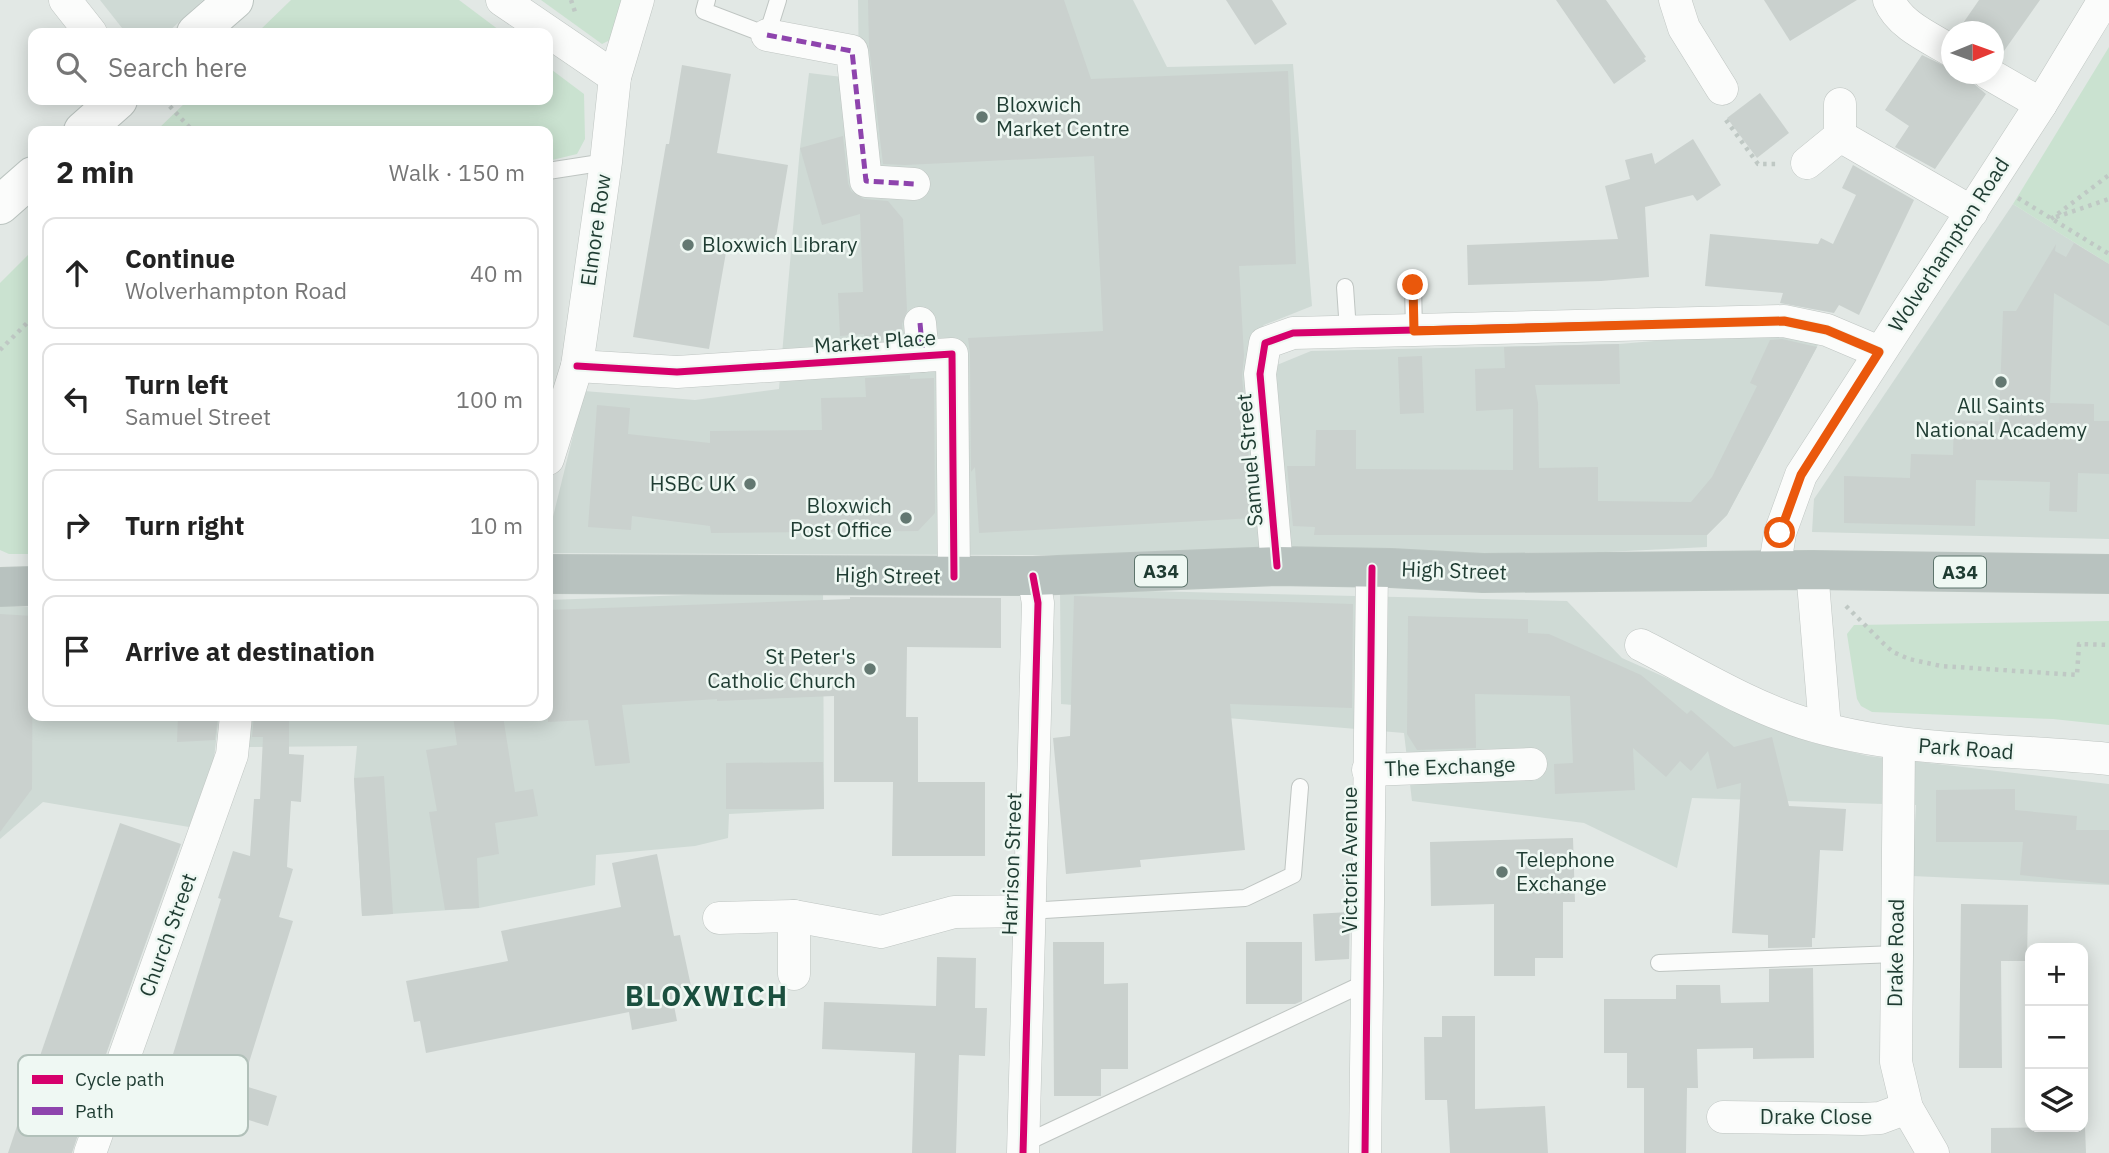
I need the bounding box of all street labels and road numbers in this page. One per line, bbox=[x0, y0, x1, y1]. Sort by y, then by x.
street label: Wolverhampton Road bbox=[1881, 152, 2015, 337]
street label: Elmore Row bbox=[573, 172, 617, 288]
street label: Market Place bbox=[813, 323, 937, 359]
street label: Samuel Street bbox=[1229, 392, 1269, 528]
street label: High Street bbox=[1401, 554, 1507, 586]
road number: A34 bbox=[1135, 556, 1187, 586]
road number: A34 bbox=[1934, 556, 1986, 587]
street label: High Street bbox=[835, 560, 941, 590]
street label: Park Road bbox=[1917, 731, 2015, 765]
street label: The Exchange bbox=[1384, 750, 1516, 782]
street label: Victoria Avenue bbox=[1335, 787, 1363, 933]
street label: Harrison Street bbox=[995, 792, 1027, 936]
street label: Church Street bbox=[132, 869, 202, 1000]
street label: Drake Road bbox=[1880, 899, 1910, 1007]
street label: Drake Close bbox=[1760, 1102, 1872, 1130]

